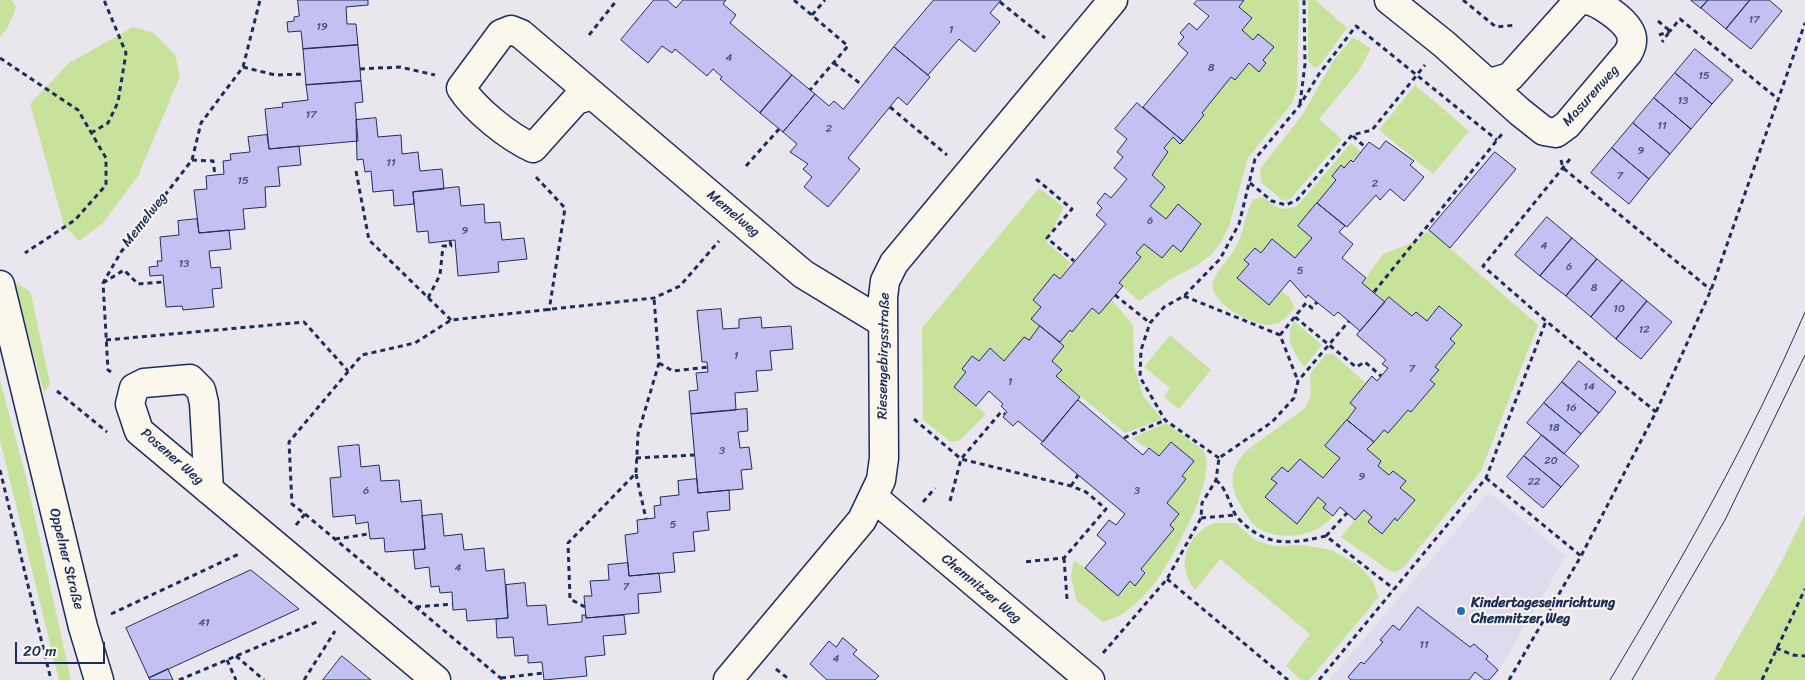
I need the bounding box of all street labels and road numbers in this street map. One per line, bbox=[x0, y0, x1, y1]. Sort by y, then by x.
street label: Masurenweg bbox=[1559, 62, 1623, 130]
street label: Memelweg bbox=[703, 187, 763, 241]
street label: Memelweg bbox=[119, 190, 171, 250]
street label: Riesengebirgsstraße bbox=[874, 292, 894, 420]
street label: Posener Weg bbox=[137, 425, 207, 489]
street label: Oppelner Straße bbox=[45, 507, 87, 611]
street label: Chemnitzer Weg bbox=[938, 551, 1024, 627]

